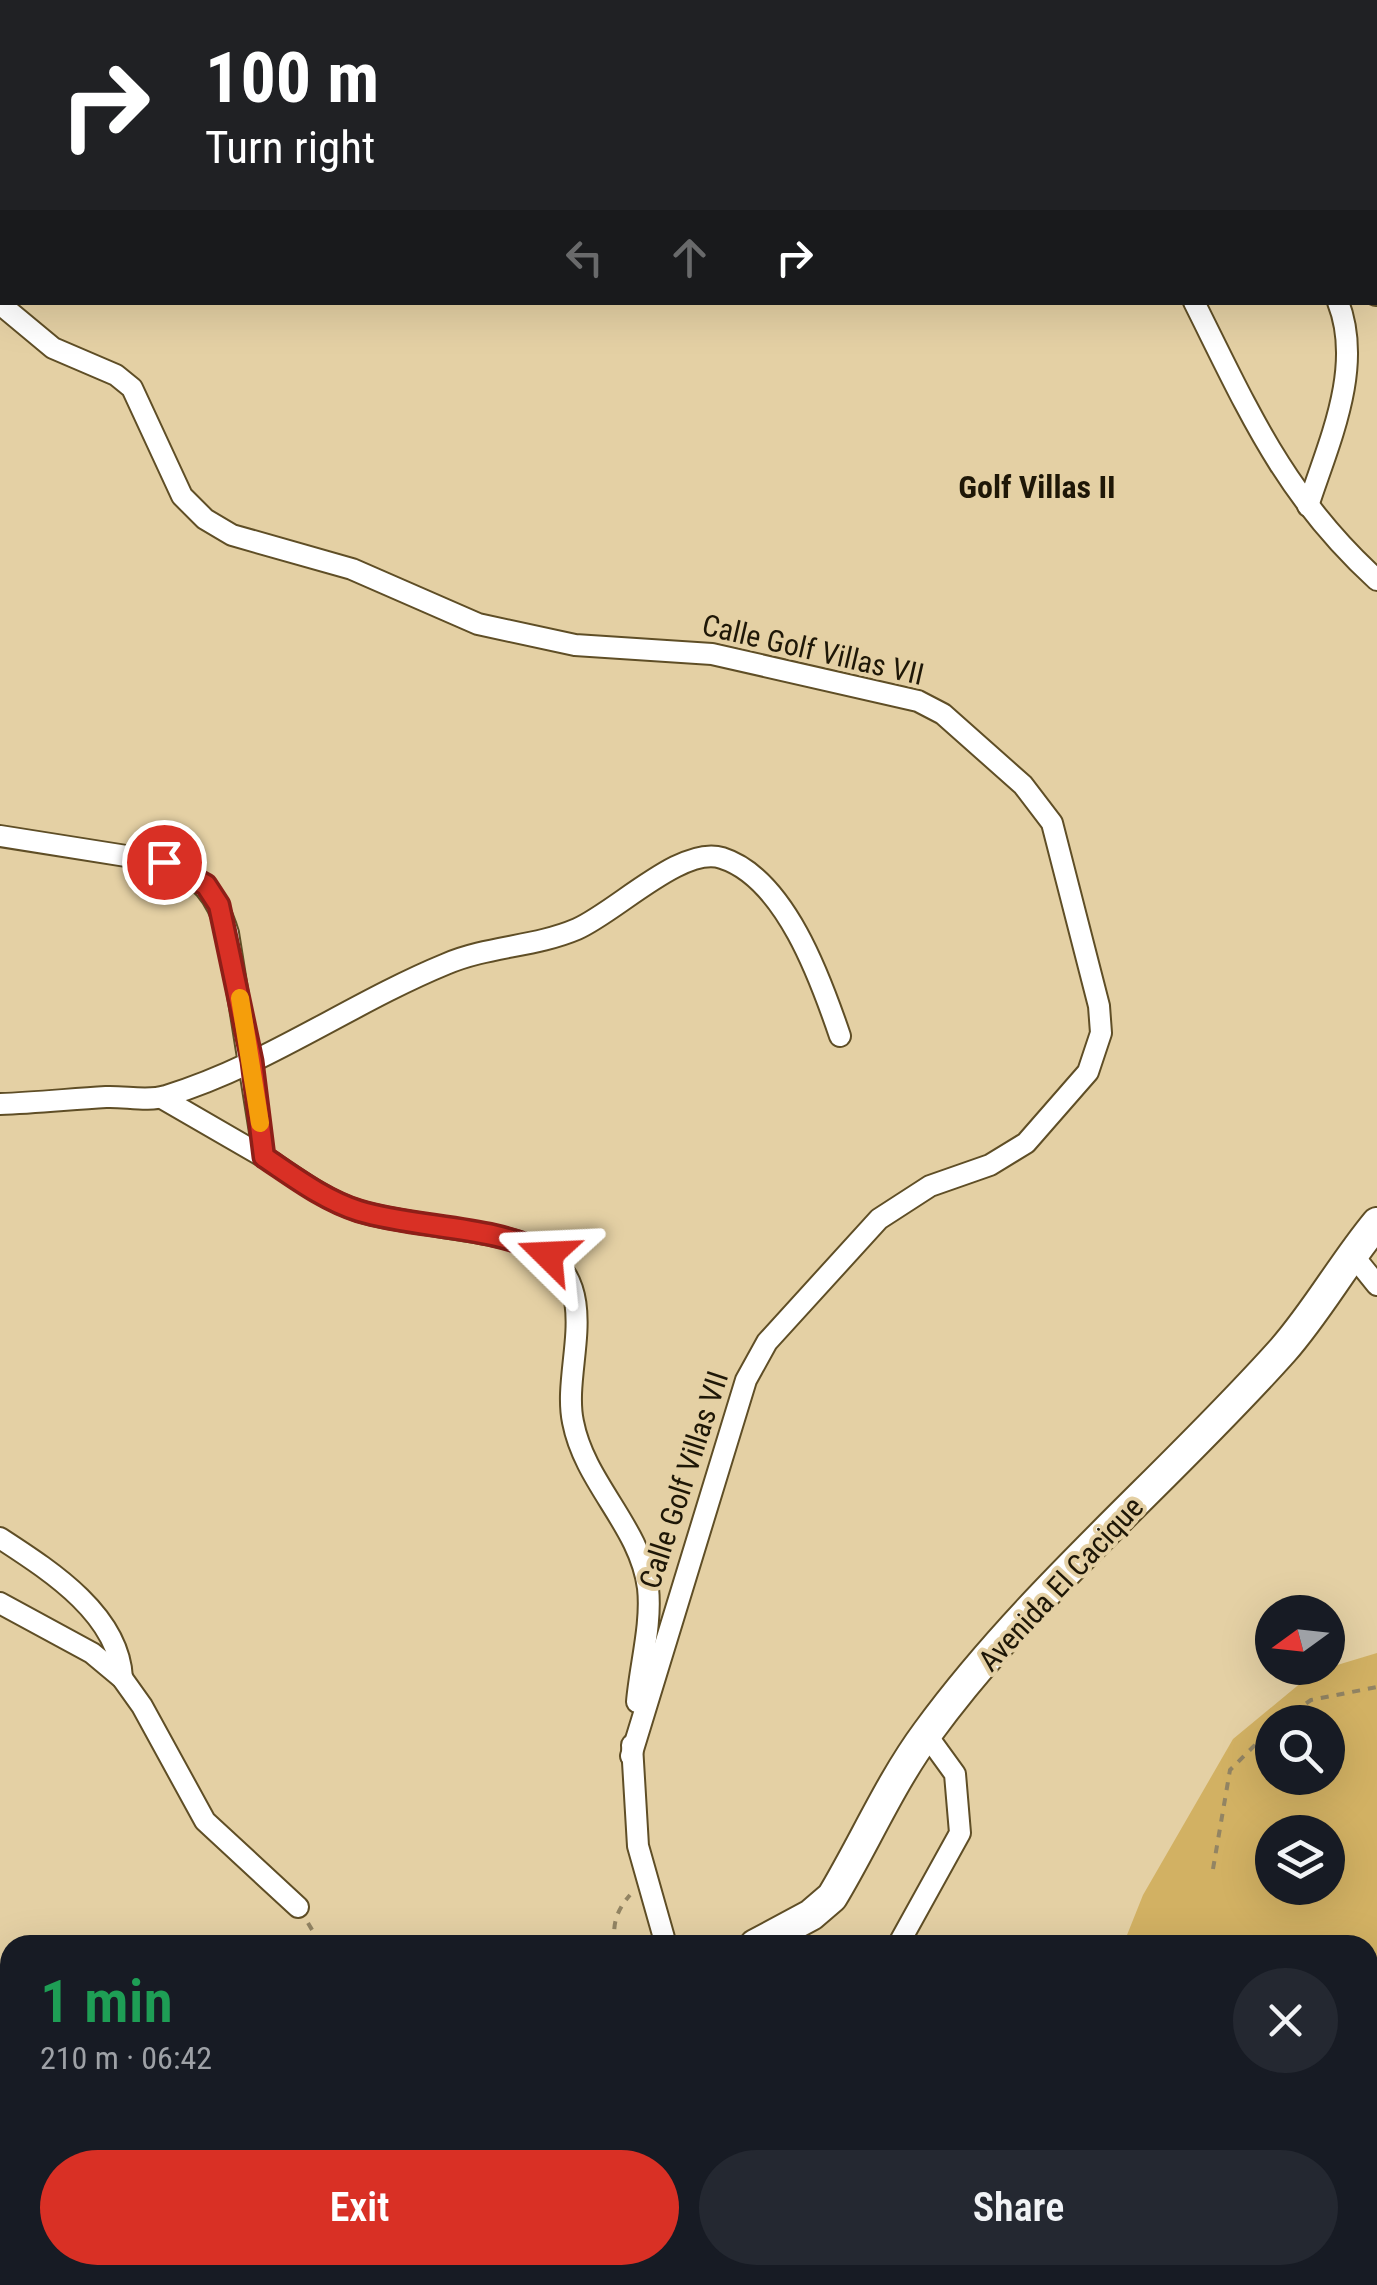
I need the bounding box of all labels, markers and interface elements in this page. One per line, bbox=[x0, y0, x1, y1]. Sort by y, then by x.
text: 100 m bbox=[205, 37, 379, 119]
icon: right bbox=[40, 40, 170, 170]
text: Turn right bbox=[205, 121, 375, 174]
icon: left bbox=[557, 230, 612, 285]
icon: ahead bbox=[662, 230, 717, 285]
icon: right bbox=[767, 230, 822, 285]
district label: Golf Villas II bbox=[958, 468, 1116, 506]
street label: Calle Golf Villas VII bbox=[699, 607, 927, 692]
pin bbox=[122, 820, 207, 905]
icon: arrive bbox=[137, 835, 192, 890]
position arrow bbox=[496, 1203, 600, 1307]
street label: Calle Golf Villas VII bbox=[632, 1367, 735, 1593]
street label: Avenida El Cacique bbox=[971, 1489, 1150, 1678]
north arrow bbox=[1255, 1595, 1345, 1685]
map controls bbox=[1255, 1595, 1345, 1905]
button: search bbox=[1255, 1705, 1345, 1795]
button: layers bbox=[1255, 1815, 1345, 1905]
text: 1 min bbox=[40, 1966, 173, 2037]
button: close bbox=[1233, 1968, 1338, 2073]
text: 210 m · 06:42 bbox=[40, 2039, 212, 2077]
button: Exit bbox=[40, 2150, 679, 2265]
button: Share bbox=[699, 2150, 1338, 2265]

